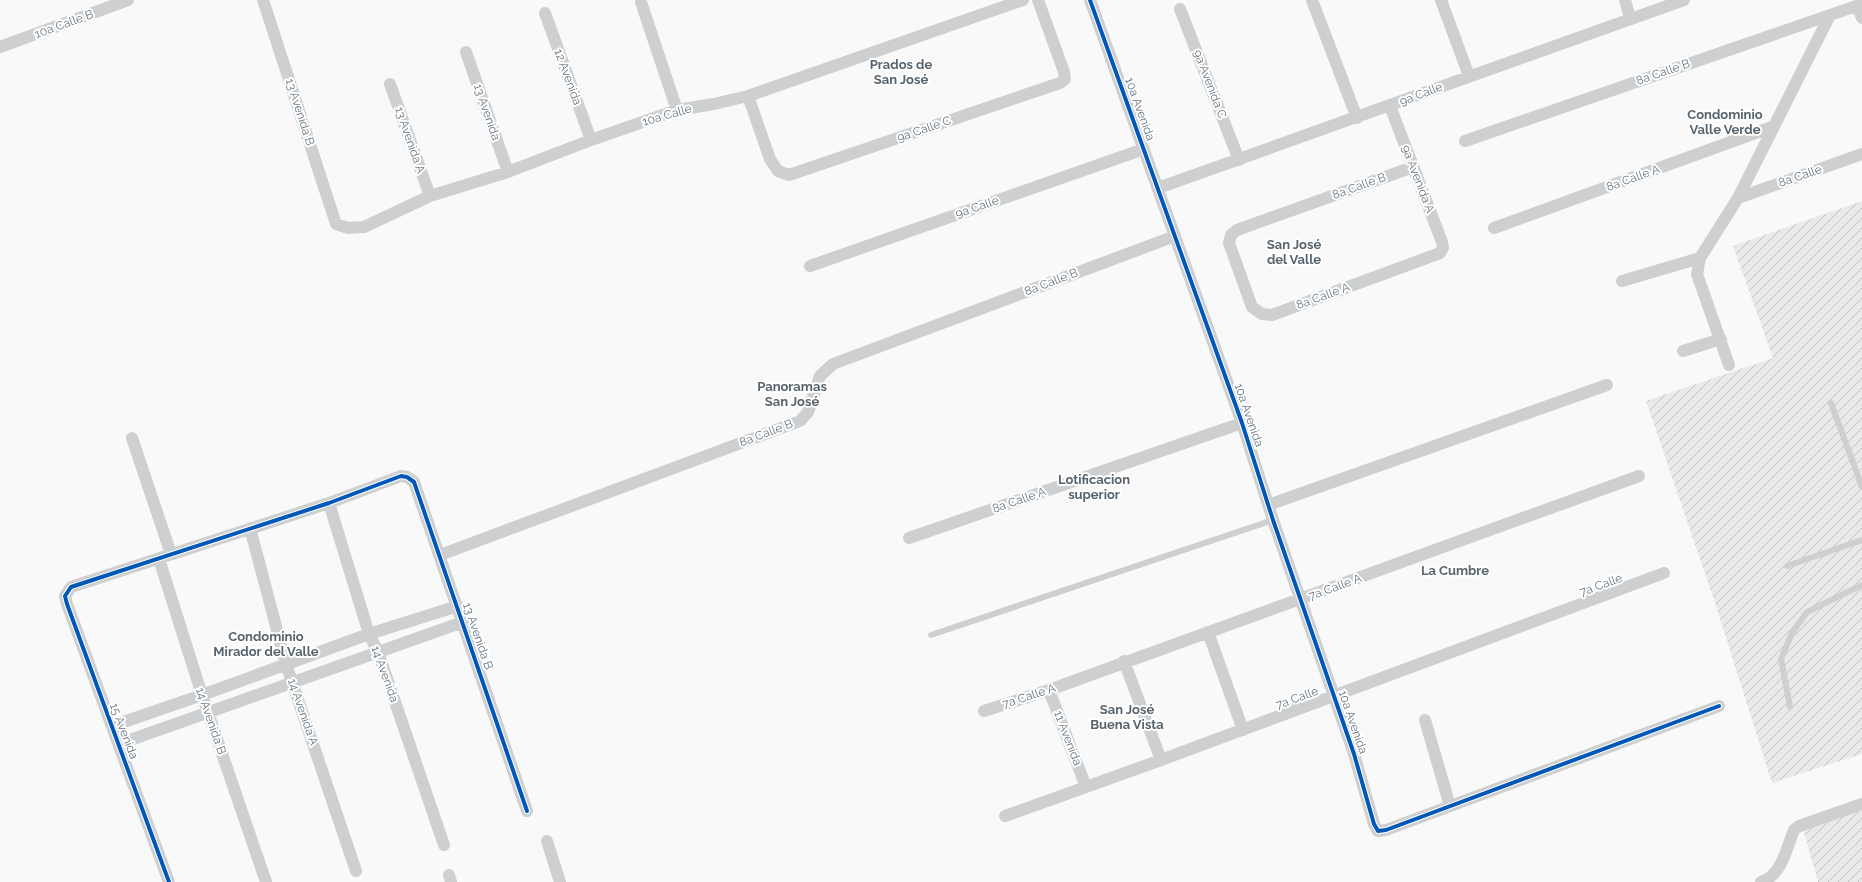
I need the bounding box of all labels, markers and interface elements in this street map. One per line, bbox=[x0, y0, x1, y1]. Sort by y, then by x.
street label: 10a Calle B bbox=[33, 7, 95, 41]
street label: 12 Avenida bbox=[551, 47, 585, 107]
street label: 9a Avenida C bbox=[1191, 48, 1229, 120]
street label: 8a Calle B bbox=[1634, 56, 1692, 88]
district label: Prados de San José bbox=[870, 57, 932, 87]
street label: 10a Avenida bbox=[1122, 75, 1158, 143]
street label: 13 Avenida B bbox=[283, 77, 317, 147]
street label: 9a Calle bbox=[1397, 79, 1445, 109]
street label: 13 Avenida bbox=[471, 82, 503, 142]
street label: 10a Calle bbox=[641, 101, 693, 129]
street label: 13 Avenida A bbox=[392, 105, 428, 175]
district label: Condominio Valle Verde bbox=[1687, 107, 1763, 137]
street label: 9a Calle C bbox=[895, 113, 953, 145]
street label: 9a Avenida A bbox=[1399, 143, 1437, 215]
street label: 8a Calle A bbox=[1604, 162, 1662, 194]
street label: 8a Calle bbox=[1776, 162, 1824, 190]
street label: 8a Calle B bbox=[1330, 170, 1388, 202]
street label: 9a Calle bbox=[953, 193, 1001, 221]
district label: San José del Valle bbox=[1267, 237, 1321, 267]
street label: 8a Calle B bbox=[1022, 265, 1080, 299]
street label: 8a Calle A bbox=[1294, 280, 1352, 312]
district label: Panoramas San José bbox=[757, 379, 827, 409]
street label: 10a Avenida bbox=[1232, 381, 1266, 449]
street label: 8a Calle B bbox=[737, 416, 795, 450]
district label: Lotificacion superior bbox=[1058, 472, 1130, 502]
street label: 8a Calle A bbox=[990, 484, 1048, 516]
district label: La Cumbre bbox=[1421, 563, 1489, 578]
street label: 7a Calle A bbox=[1307, 571, 1363, 603]
street label: 7a Calle bbox=[1578, 571, 1624, 599]
street label: 13 Avenida B bbox=[460, 601, 496, 671]
district label: Condominio Mirador del Valle bbox=[213, 629, 319, 659]
street label: 14 Avenida bbox=[368, 644, 402, 704]
street label: 14 Avenida A bbox=[285, 677, 321, 747]
street label: 7a Calle A bbox=[1001, 681, 1057, 711]
street label: 7a Calle bbox=[1274, 684, 1320, 712]
street label: 14 Avenida B bbox=[193, 686, 229, 756]
street label: 10a Avenida bbox=[1336, 688, 1370, 756]
street label: 15 Avenida bbox=[107, 701, 141, 761]
district label: San José Buena Vista bbox=[1090, 702, 1164, 732]
street label: 11 Avenida bbox=[1051, 709, 1085, 767]

